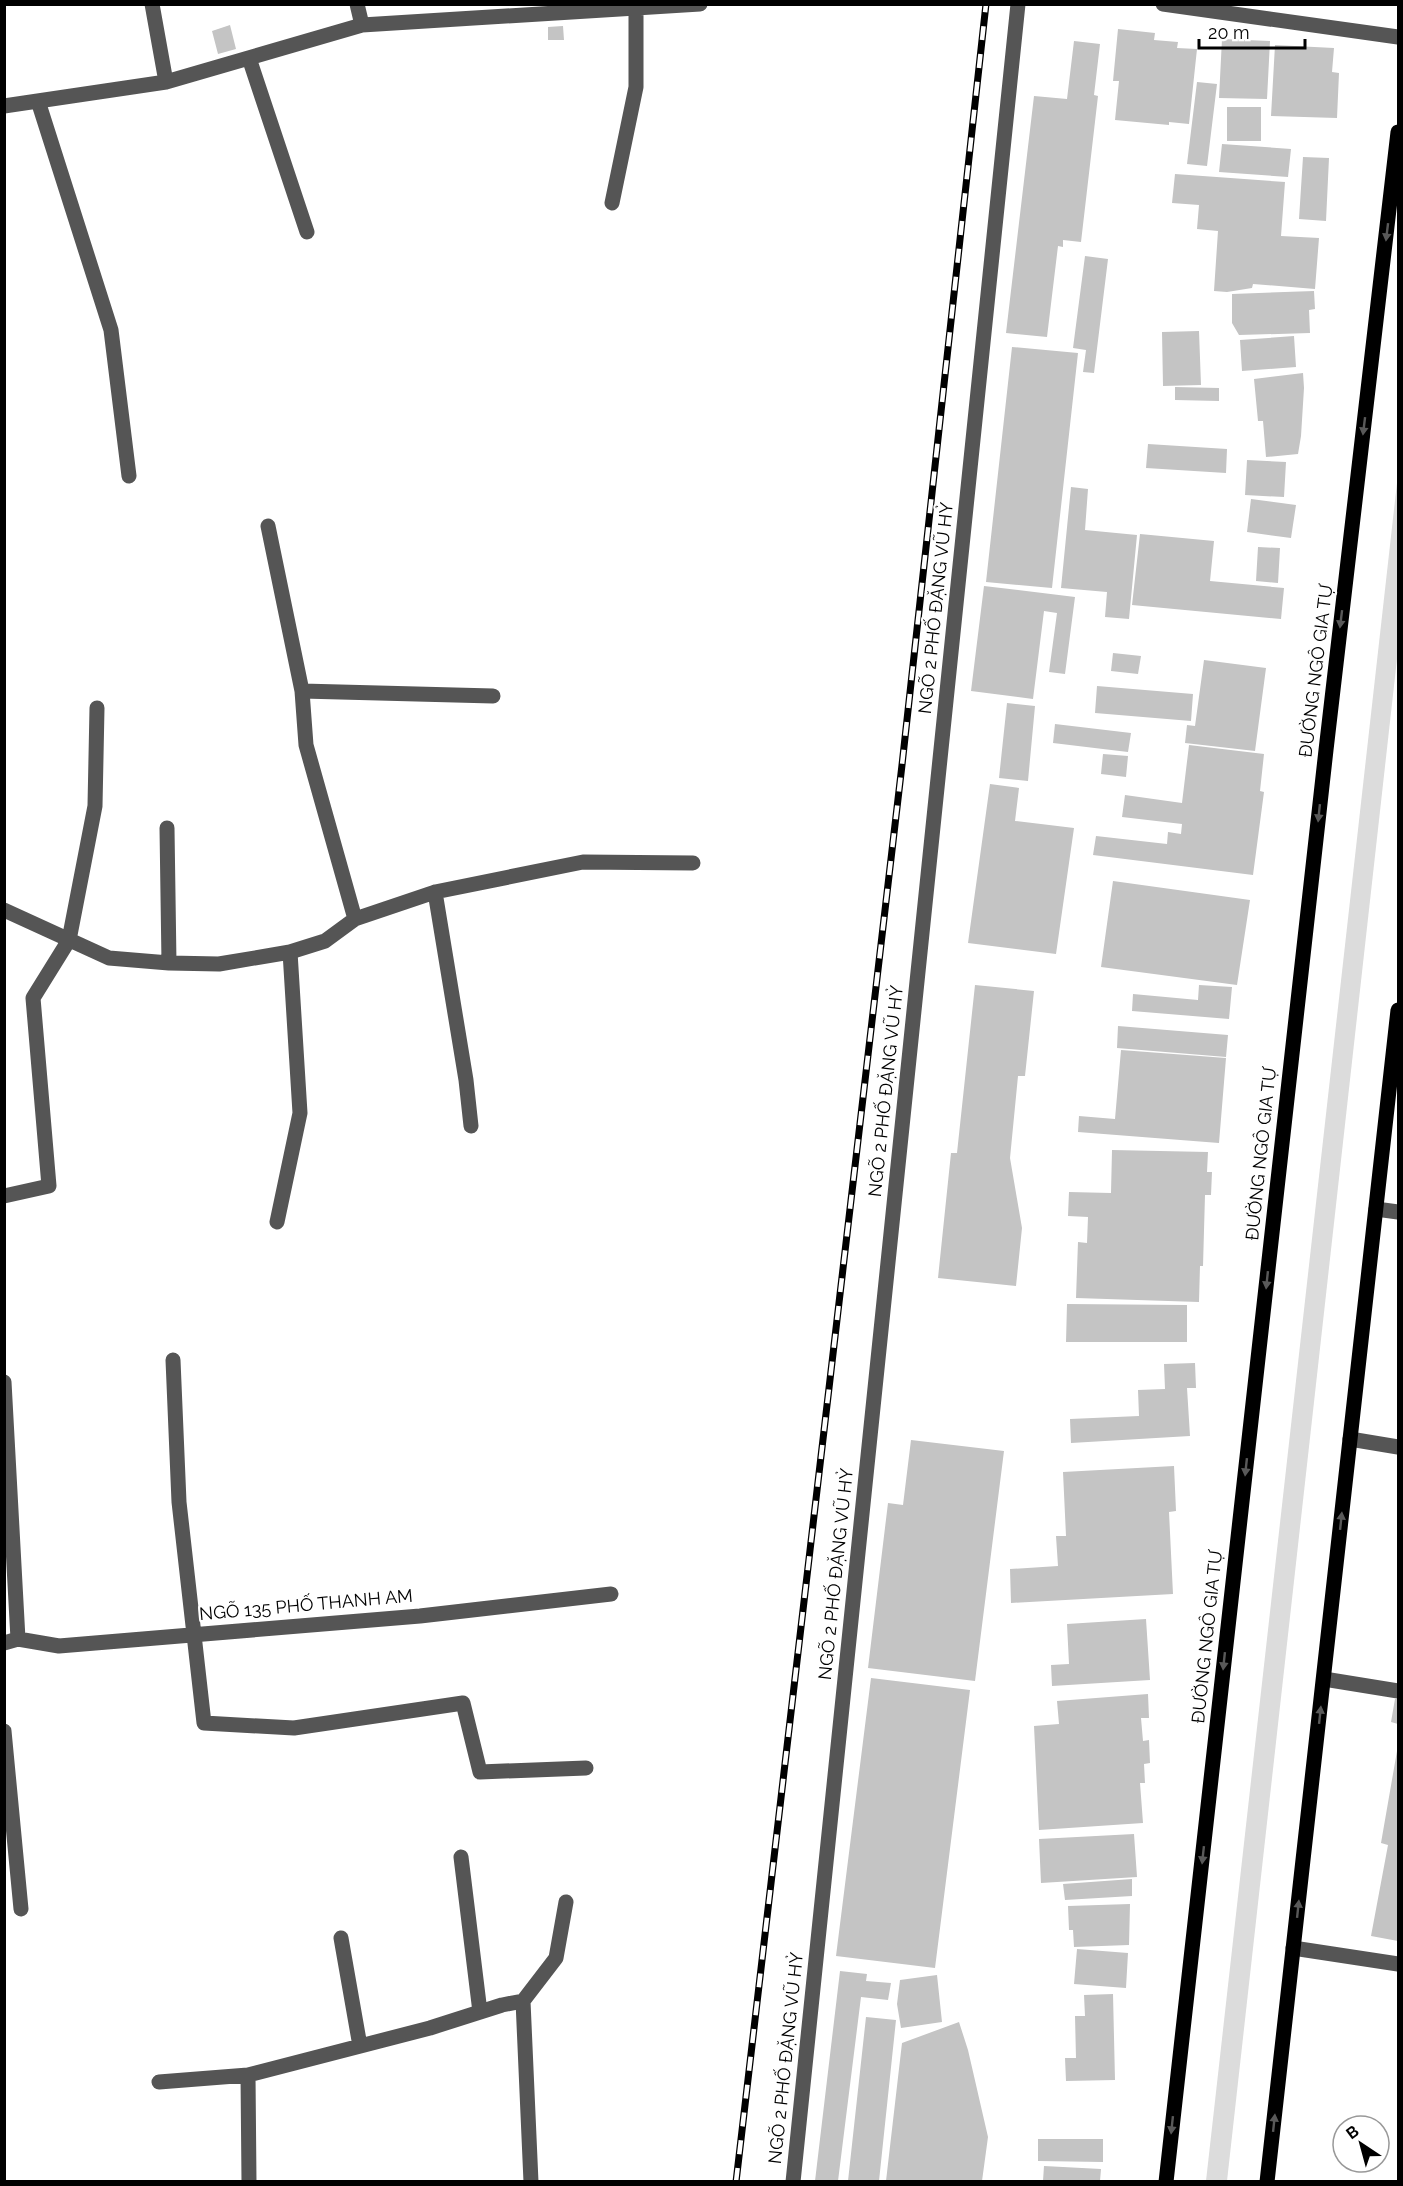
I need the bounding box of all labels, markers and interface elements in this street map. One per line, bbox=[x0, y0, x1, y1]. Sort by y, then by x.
scale bar bbox=[1199, 12, 1306, 50]
text: 20 m bbox=[1208, 22, 1250, 43]
one-way arrow bbox=[1382, 222, 1392, 241]
one-way arrow bbox=[1359, 416, 1369, 435]
street label: NGÕ 2 PHỐ ĐẶNG VŨ HỶ bbox=[912, 501, 957, 715]
street label: ĐƯỜNG NGÔ GIA TỰ bbox=[1293, 582, 1337, 759]
one-way arrow bbox=[1337, 610, 1346, 629]
one-way arrow bbox=[1314, 803, 1324, 822]
street label: NGÕ 2 PHỐ ĐẶNG VŨ HỶ bbox=[862, 984, 907, 1198]
street label: ĐƯỜNG NGÔ GIA TỰ bbox=[1240, 1065, 1280, 1242]
one-way arrow bbox=[1262, 1270, 1272, 1289]
one-way arrow bbox=[1241, 1458, 1251, 1477]
street label: NGÕ 2 PHỐ ĐẶNG VŨ HỶ bbox=[812, 1467, 857, 1681]
one-way arrow bbox=[1336, 1512, 1346, 1531]
street label: ĐƯỜNG NGÔ GIA TỰ bbox=[1186, 1548, 1226, 1725]
street label: NGÕ 135 PHỐ THANH AM bbox=[198, 1583, 414, 1624]
one-way arrow bbox=[1220, 1652, 1229, 1671]
one-way arrow bbox=[1315, 1705, 1324, 1724]
one-way arrow bbox=[1198, 1845, 1208, 1864]
one-way arrow bbox=[1293, 1899, 1303, 1918]
street label: NGÕ 2 PHỐ ĐẶNG VŨ HỶ bbox=[762, 1951, 807, 2165]
one-way arrow bbox=[1269, 2114, 1279, 2133]
north arrow bbox=[1331, 2114, 1391, 2174]
one-way arrow bbox=[1168, 2115, 1177, 2134]
text: B bbox=[1342, 2121, 1363, 2143]

